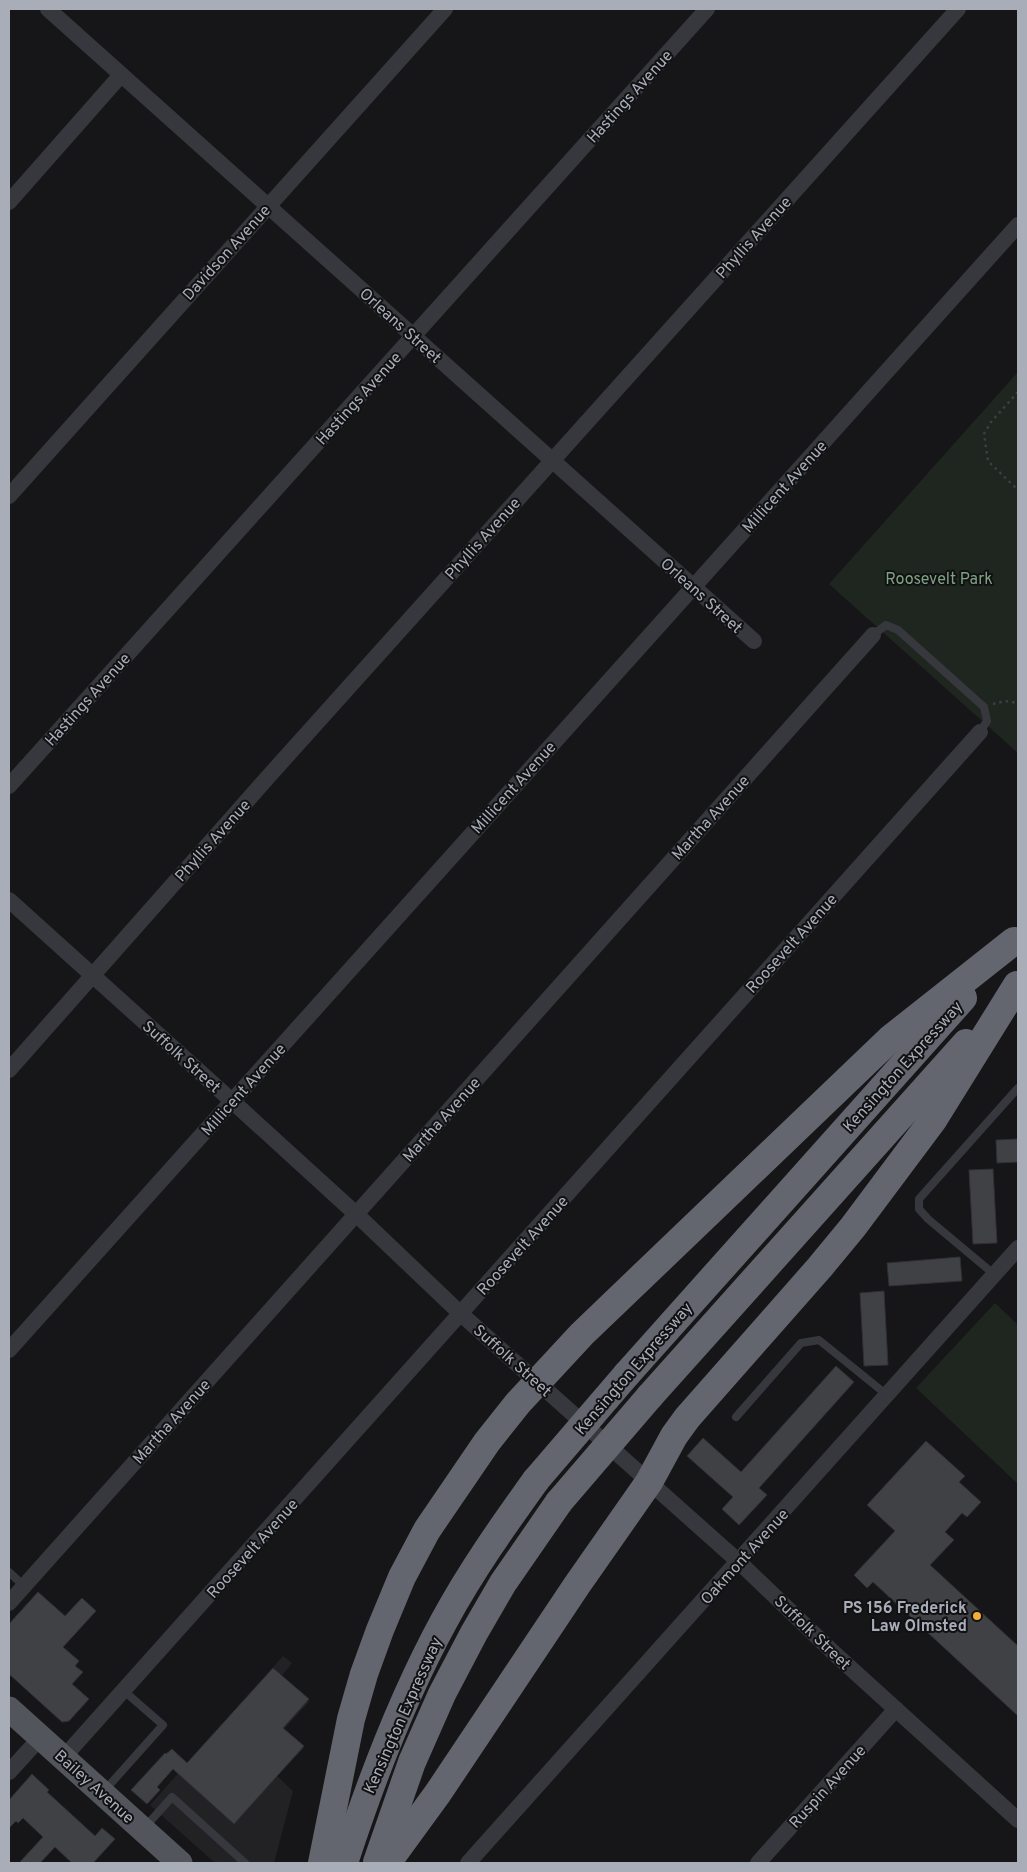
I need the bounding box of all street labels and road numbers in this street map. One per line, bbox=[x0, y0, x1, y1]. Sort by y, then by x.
street label: Hastings Avenue bbox=[583, 47, 678, 148]
street label: Phyllis Avenue bbox=[712, 193, 797, 284]
street label: Davidson Avenue bbox=[179, 201, 276, 305]
street label: Orleans Street bbox=[354, 284, 445, 369]
street label: Hastings Avenue bbox=[312, 349, 407, 450]
street label: Millicent Avenue bbox=[739, 437, 832, 538]
street label: Phyllis Avenue bbox=[441, 494, 526, 585]
street label: Orleans Street bbox=[655, 554, 746, 639]
street label: Hastings Avenue bbox=[41, 650, 136, 751]
street label: Millicent Avenue bbox=[468, 738, 561, 839]
street label: Martha Avenue bbox=[668, 772, 755, 865]
street label: Phyllis Avenue bbox=[171, 796, 256, 887]
street label: Roosevelt Avenue bbox=[742, 890, 843, 998]
street label: Kensington Expressway bbox=[839, 998, 968, 1137]
street label: Suffolk Street bbox=[137, 1017, 224, 1098]
street label: Millicent Avenue bbox=[198, 1040, 291, 1141]
street label: Martha Avenue bbox=[399, 1074, 486, 1167]
street label: Roosevelt Avenue bbox=[473, 1192, 574, 1300]
street label: Kensington Expressway bbox=[571, 1299, 698, 1440]
street label: Suffolk Street bbox=[468, 1321, 555, 1402]
street label: Martha Avenue bbox=[129, 1376, 216, 1469]
street label: Roosevelt Avenue bbox=[203, 1495, 304, 1603]
street label: Oakmont Avenue bbox=[697, 1505, 794, 1610]
street label: Suffolk Street bbox=[769, 1592, 854, 1675]
street label: Kensington Expressway bbox=[360, 1634, 447, 1797]
street label: Ruspin Avenue bbox=[786, 1741, 871, 1833]
street label: Bailey Avenue bbox=[50, 1746, 138, 1829]

